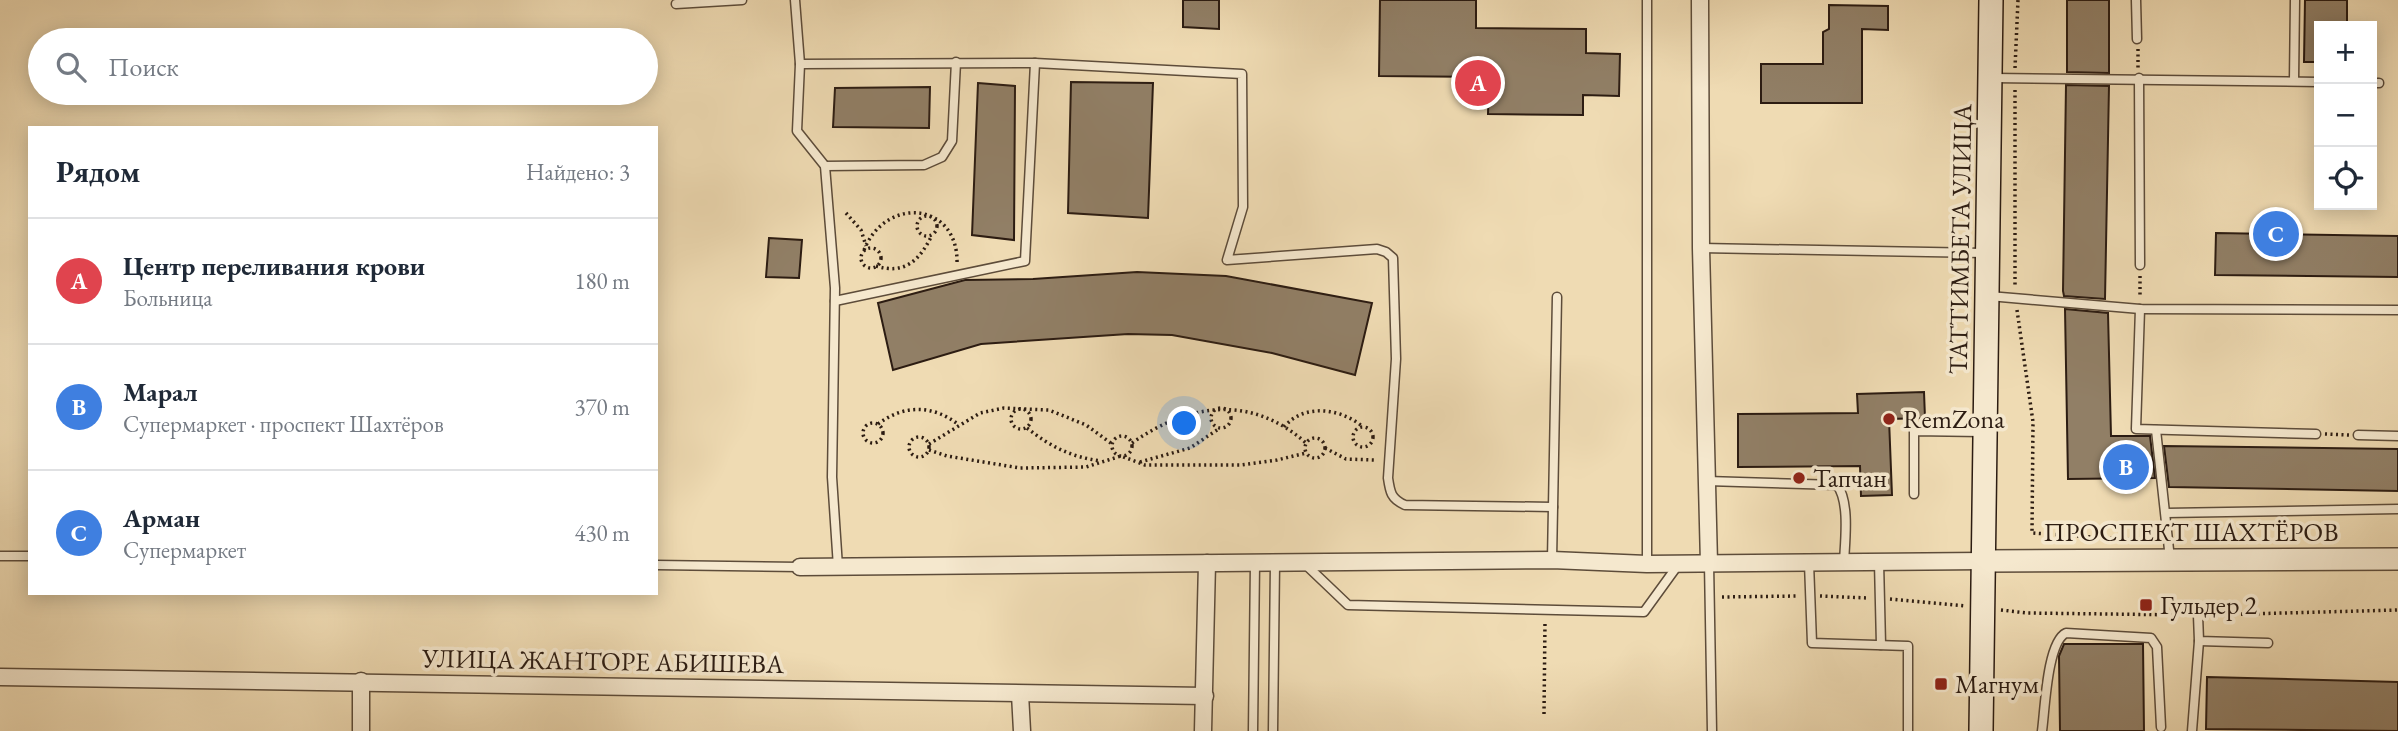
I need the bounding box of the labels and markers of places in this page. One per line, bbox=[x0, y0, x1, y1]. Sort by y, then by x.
pin: A bbox=[1455, 57, 1501, 109]
pin: C bbox=[2253, 208, 2299, 260]
place label: RemZona bbox=[1903, 402, 2005, 436]
marker: RemZona bbox=[1881, 411, 1897, 427]
pin: B bbox=[2103, 441, 2149, 493]
place label: Тапчан bbox=[1813, 461, 1887, 495]
marker: Тапчан bbox=[1791, 470, 1807, 486]
place label: Гульдер 2 bbox=[2160, 588, 2258, 622]
marker: Гульдер 2 bbox=[2138, 597, 2154, 613]
place label: Магнум bbox=[1955, 667, 2039, 701]
marker: Магнум bbox=[1933, 676, 1949, 692]

